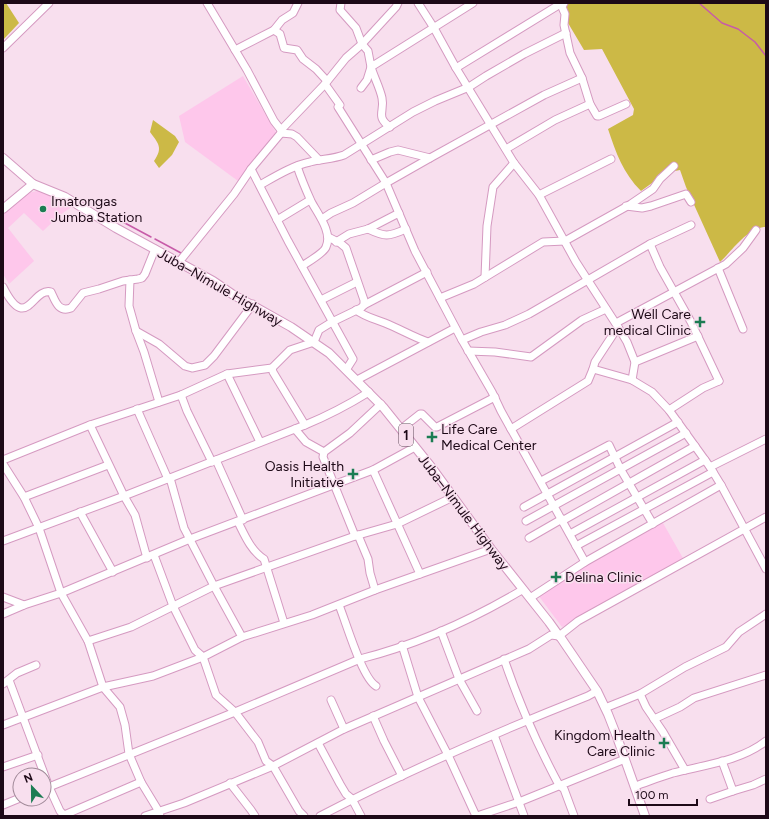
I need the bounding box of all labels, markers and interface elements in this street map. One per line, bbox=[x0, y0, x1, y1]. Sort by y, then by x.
place label: Imatongas Jumba Station bbox=[51, 193, 142, 226]
marker: Imatongas Jumba Station bbox=[38, 204, 48, 214]
street label: Juba–Nimule Highway bbox=[154, 245, 286, 330]
place label: Well Care medical Clinic bbox=[604, 306, 691, 339]
marker: Well Care medical Clinic bbox=[694, 316, 706, 328]
place label: Life Care Medical Center bbox=[441, 421, 537, 454]
road number: 1 bbox=[399, 424, 413, 446]
marker: Life Care Medical Center bbox=[426, 431, 438, 443]
street label: Juba–Nimule Highway bbox=[414, 451, 513, 574]
place label: Oasis Health Initiative bbox=[265, 458, 344, 491]
marker: Oasis Health Initiative bbox=[347, 468, 359, 480]
place label: Delina Clinic bbox=[565, 569, 642, 586]
marker: Delina Clinic bbox=[550, 571, 562, 583]
place label: Kingdom Health Care Clinic bbox=[554, 727, 655, 760]
marker: Kingdom Health Care Clinic bbox=[658, 737, 670, 749]
north arrow bbox=[12, 767, 52, 807]
text: N bbox=[22, 771, 35, 786]
scale bar bbox=[629, 781, 697, 807]
text: 100 m bbox=[635, 788, 669, 802]

